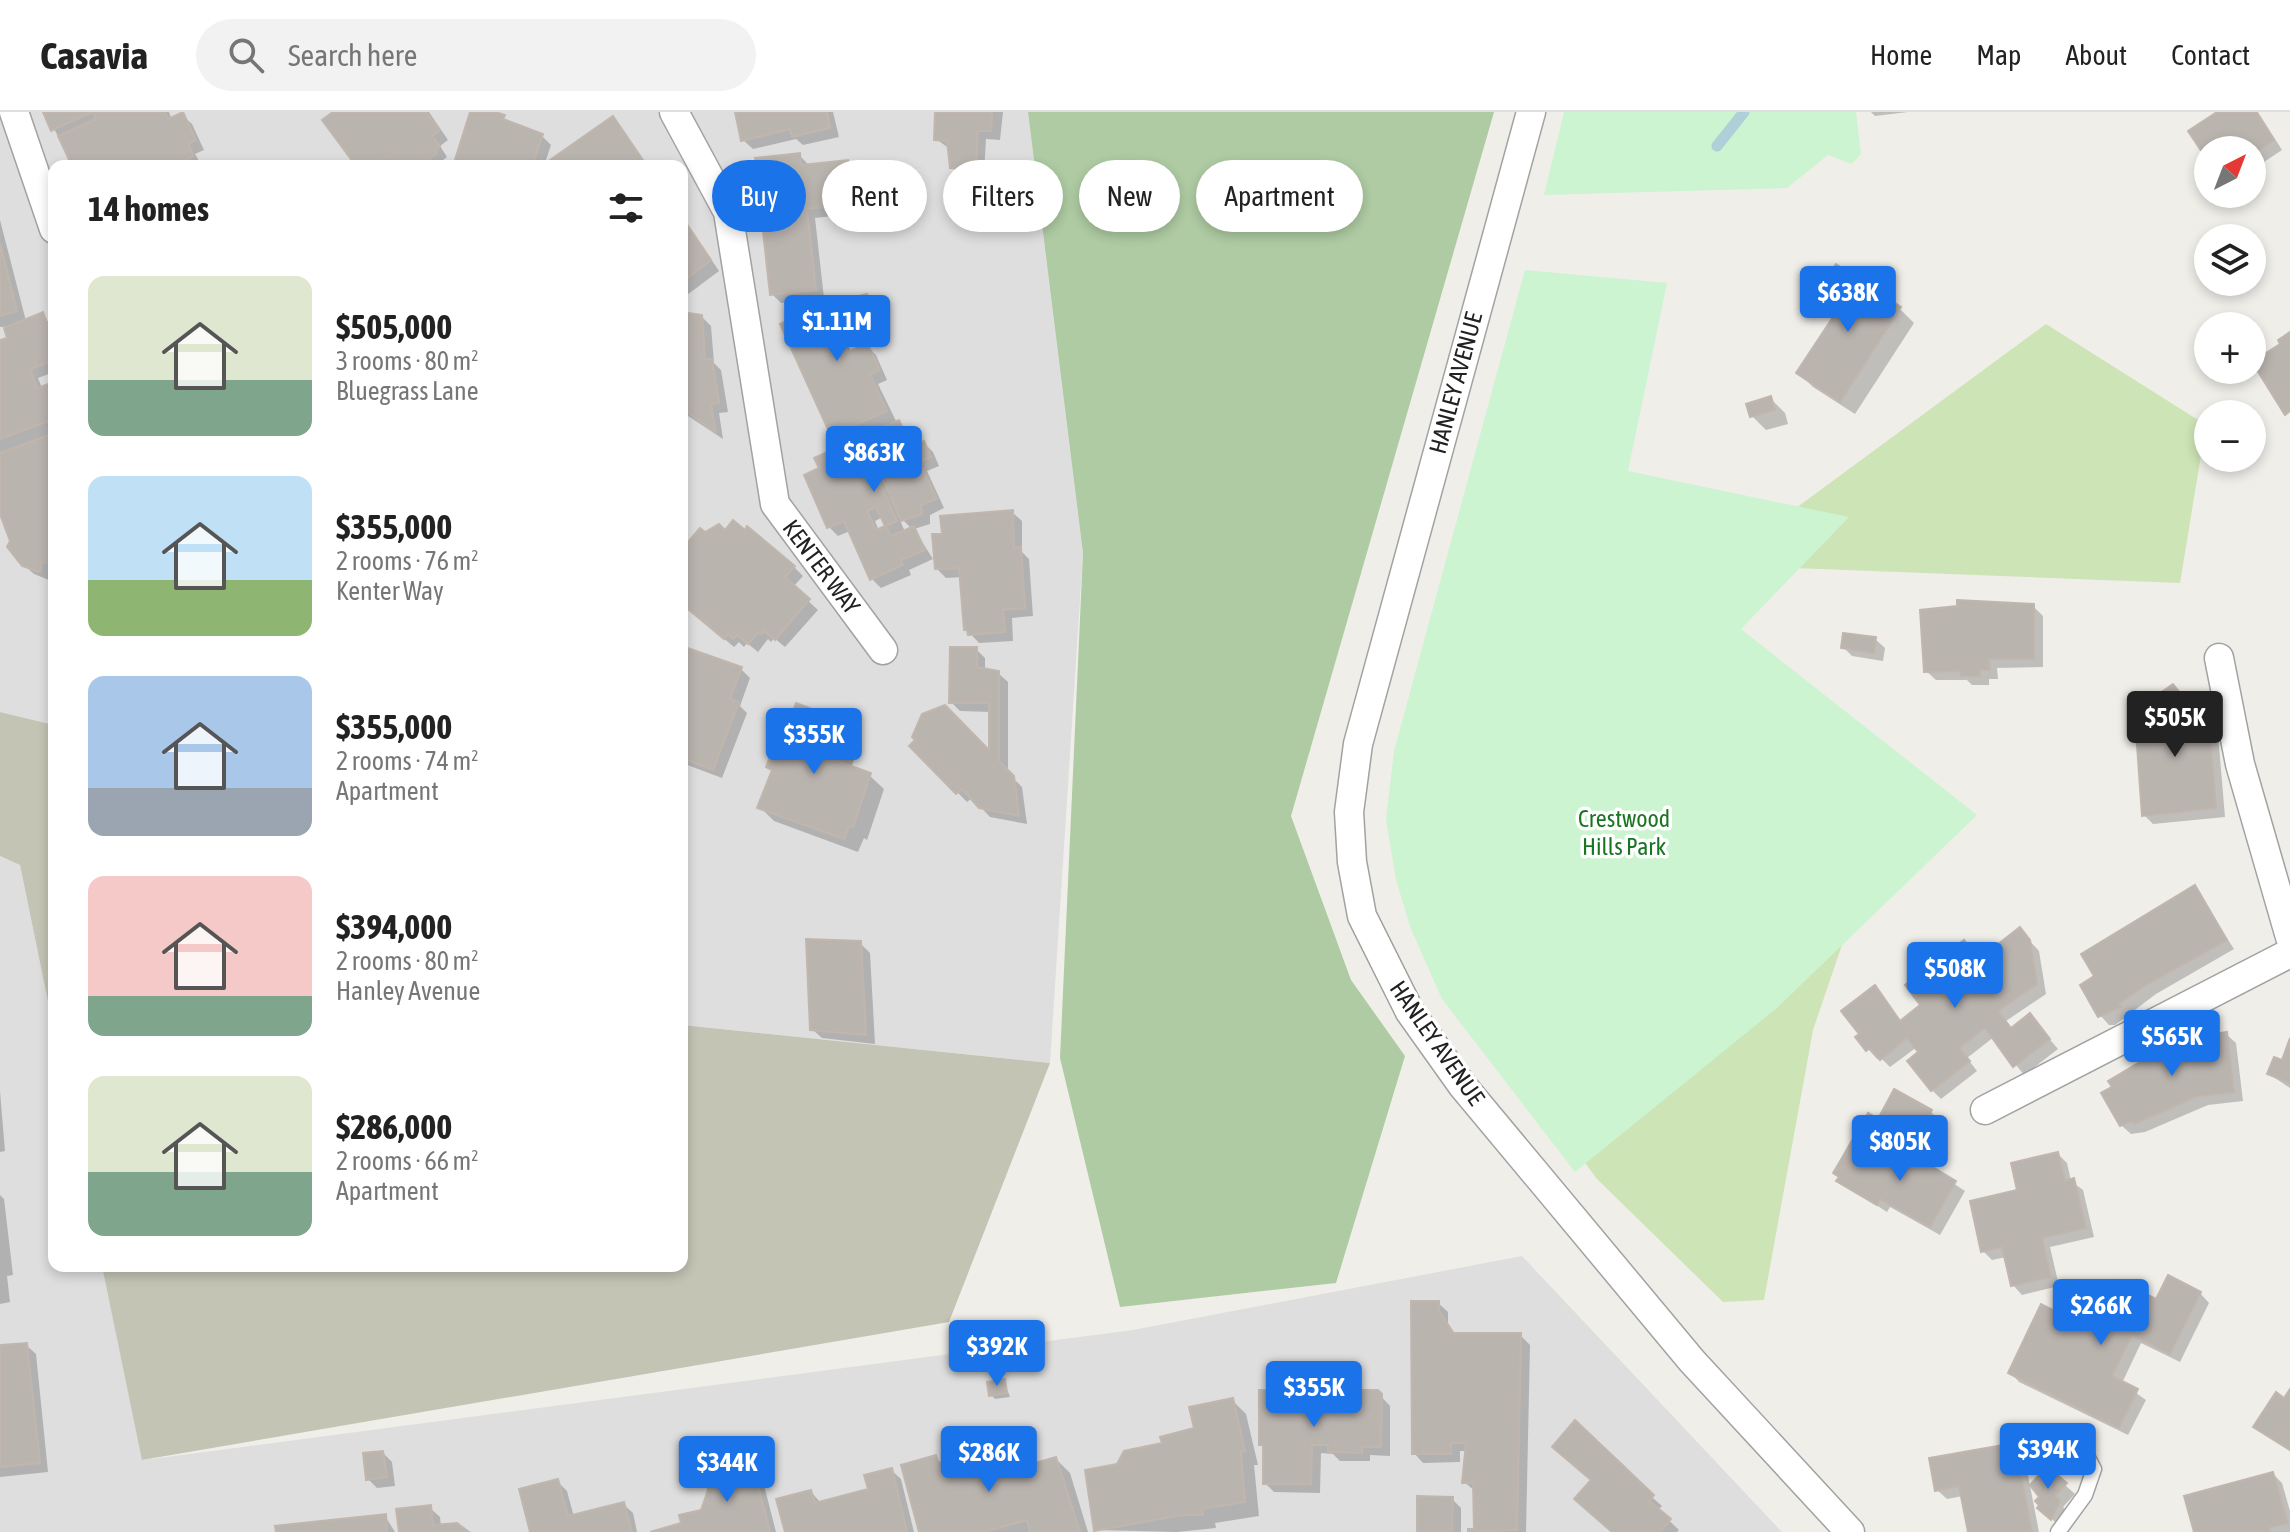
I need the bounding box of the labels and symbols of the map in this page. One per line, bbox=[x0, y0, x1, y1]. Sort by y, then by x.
north arrow bbox=[2194, 136, 2266, 208]
pin: $638K bbox=[1792, 266, 1904, 334]
pin: $1.11M bbox=[772, 295, 902, 363]
street label: HANLEY AVENUE bbox=[1424, 309, 1487, 456]
pin: $863K bbox=[818, 426, 930, 494]
street label: KENTER WAY bbox=[777, 515, 866, 619]
pin: $505K bbox=[2119, 691, 2231, 759]
pin: $355K bbox=[758, 708, 870, 776]
park label: Crestwood Hills Park bbox=[1578, 805, 1670, 860]
pin: $508K bbox=[1899, 942, 2011, 1010]
street label: HANLEY AVENUE bbox=[1385, 976, 1490, 1110]
pin: $565K bbox=[2116, 1010, 2228, 1078]
pin: $805K bbox=[1844, 1115, 1956, 1183]
pin: $266K bbox=[2045, 1279, 2157, 1347]
pin: $392K bbox=[941, 1320, 1053, 1388]
pin: $355K bbox=[1258, 1361, 1370, 1429]
pin: $394K bbox=[1992, 1423, 2104, 1491]
pin: $286K bbox=[933, 1426, 1045, 1494]
pin: $344K bbox=[671, 1436, 783, 1504]

